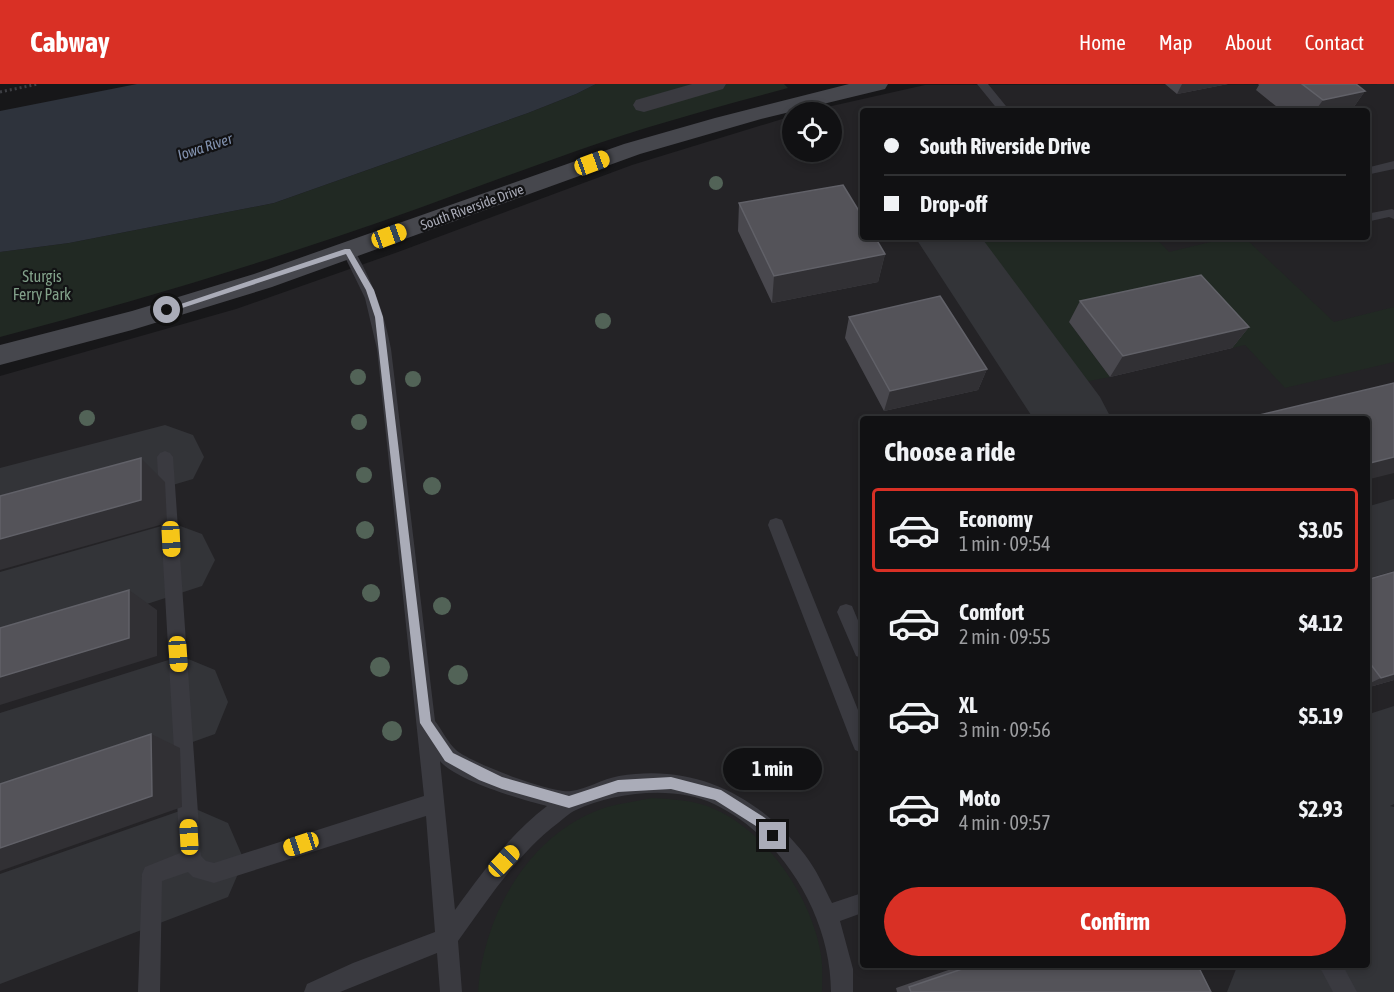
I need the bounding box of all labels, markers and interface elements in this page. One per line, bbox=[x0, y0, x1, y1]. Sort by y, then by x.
text: Cabway bbox=[30, 26, 110, 58]
text: Home bbox=[1079, 30, 1126, 54]
text: Map bbox=[1159, 30, 1193, 54]
text: About bbox=[1226, 30, 1272, 54]
text: Contact bbox=[1305, 30, 1364, 54]
map controls bbox=[782, 102, 842, 162]
button: locate bbox=[782, 102, 842, 162]
water label: Iowa River bbox=[175, 129, 235, 163]
text: South Riverside Drive bbox=[920, 133, 1091, 159]
car bbox=[572, 148, 612, 178]
street label: South Riverside Drive bbox=[418, 181, 526, 233]
text: Drop-off bbox=[920, 191, 987, 217]
car bbox=[369, 221, 409, 251]
park label: Sturgis Ferry Park bbox=[13, 267, 71, 304]
route start bbox=[153, 296, 180, 323]
text: Choose a ride bbox=[884, 436, 1016, 467]
icon: car bbox=[887, 503, 941, 557]
text: Economy bbox=[959, 506, 1033, 532]
text: $3.05 bbox=[1299, 517, 1343, 543]
car bbox=[161, 521, 181, 557]
text: 1 min · 09:54 bbox=[959, 532, 1051, 555]
icon: car bbox=[887, 596, 941, 650]
text: Comfort bbox=[959, 599, 1024, 625]
text: $4.12 bbox=[1299, 610, 1343, 636]
text: 2 min · 09:55 bbox=[959, 625, 1051, 648]
car bbox=[168, 635, 188, 673]
icon: car bbox=[887, 689, 941, 743]
text: XL bbox=[959, 692, 977, 718]
text: $5.19 bbox=[1299, 703, 1343, 729]
text: 3 min · 09:56 bbox=[959, 718, 1051, 741]
callout: 1 min bbox=[724, 749, 822, 791]
text: 1 min bbox=[752, 757, 793, 780]
icon: car bbox=[887, 782, 941, 836]
text: Moto bbox=[959, 785, 1001, 811]
text: $2.93 bbox=[1299, 796, 1343, 822]
text: 4 min · 09:57 bbox=[959, 811, 1051, 834]
car bbox=[179, 819, 199, 855]
route end bbox=[759, 822, 786, 849]
car bbox=[281, 830, 321, 858]
car bbox=[485, 842, 523, 880]
button: Confirm bbox=[884, 887, 1346, 956]

